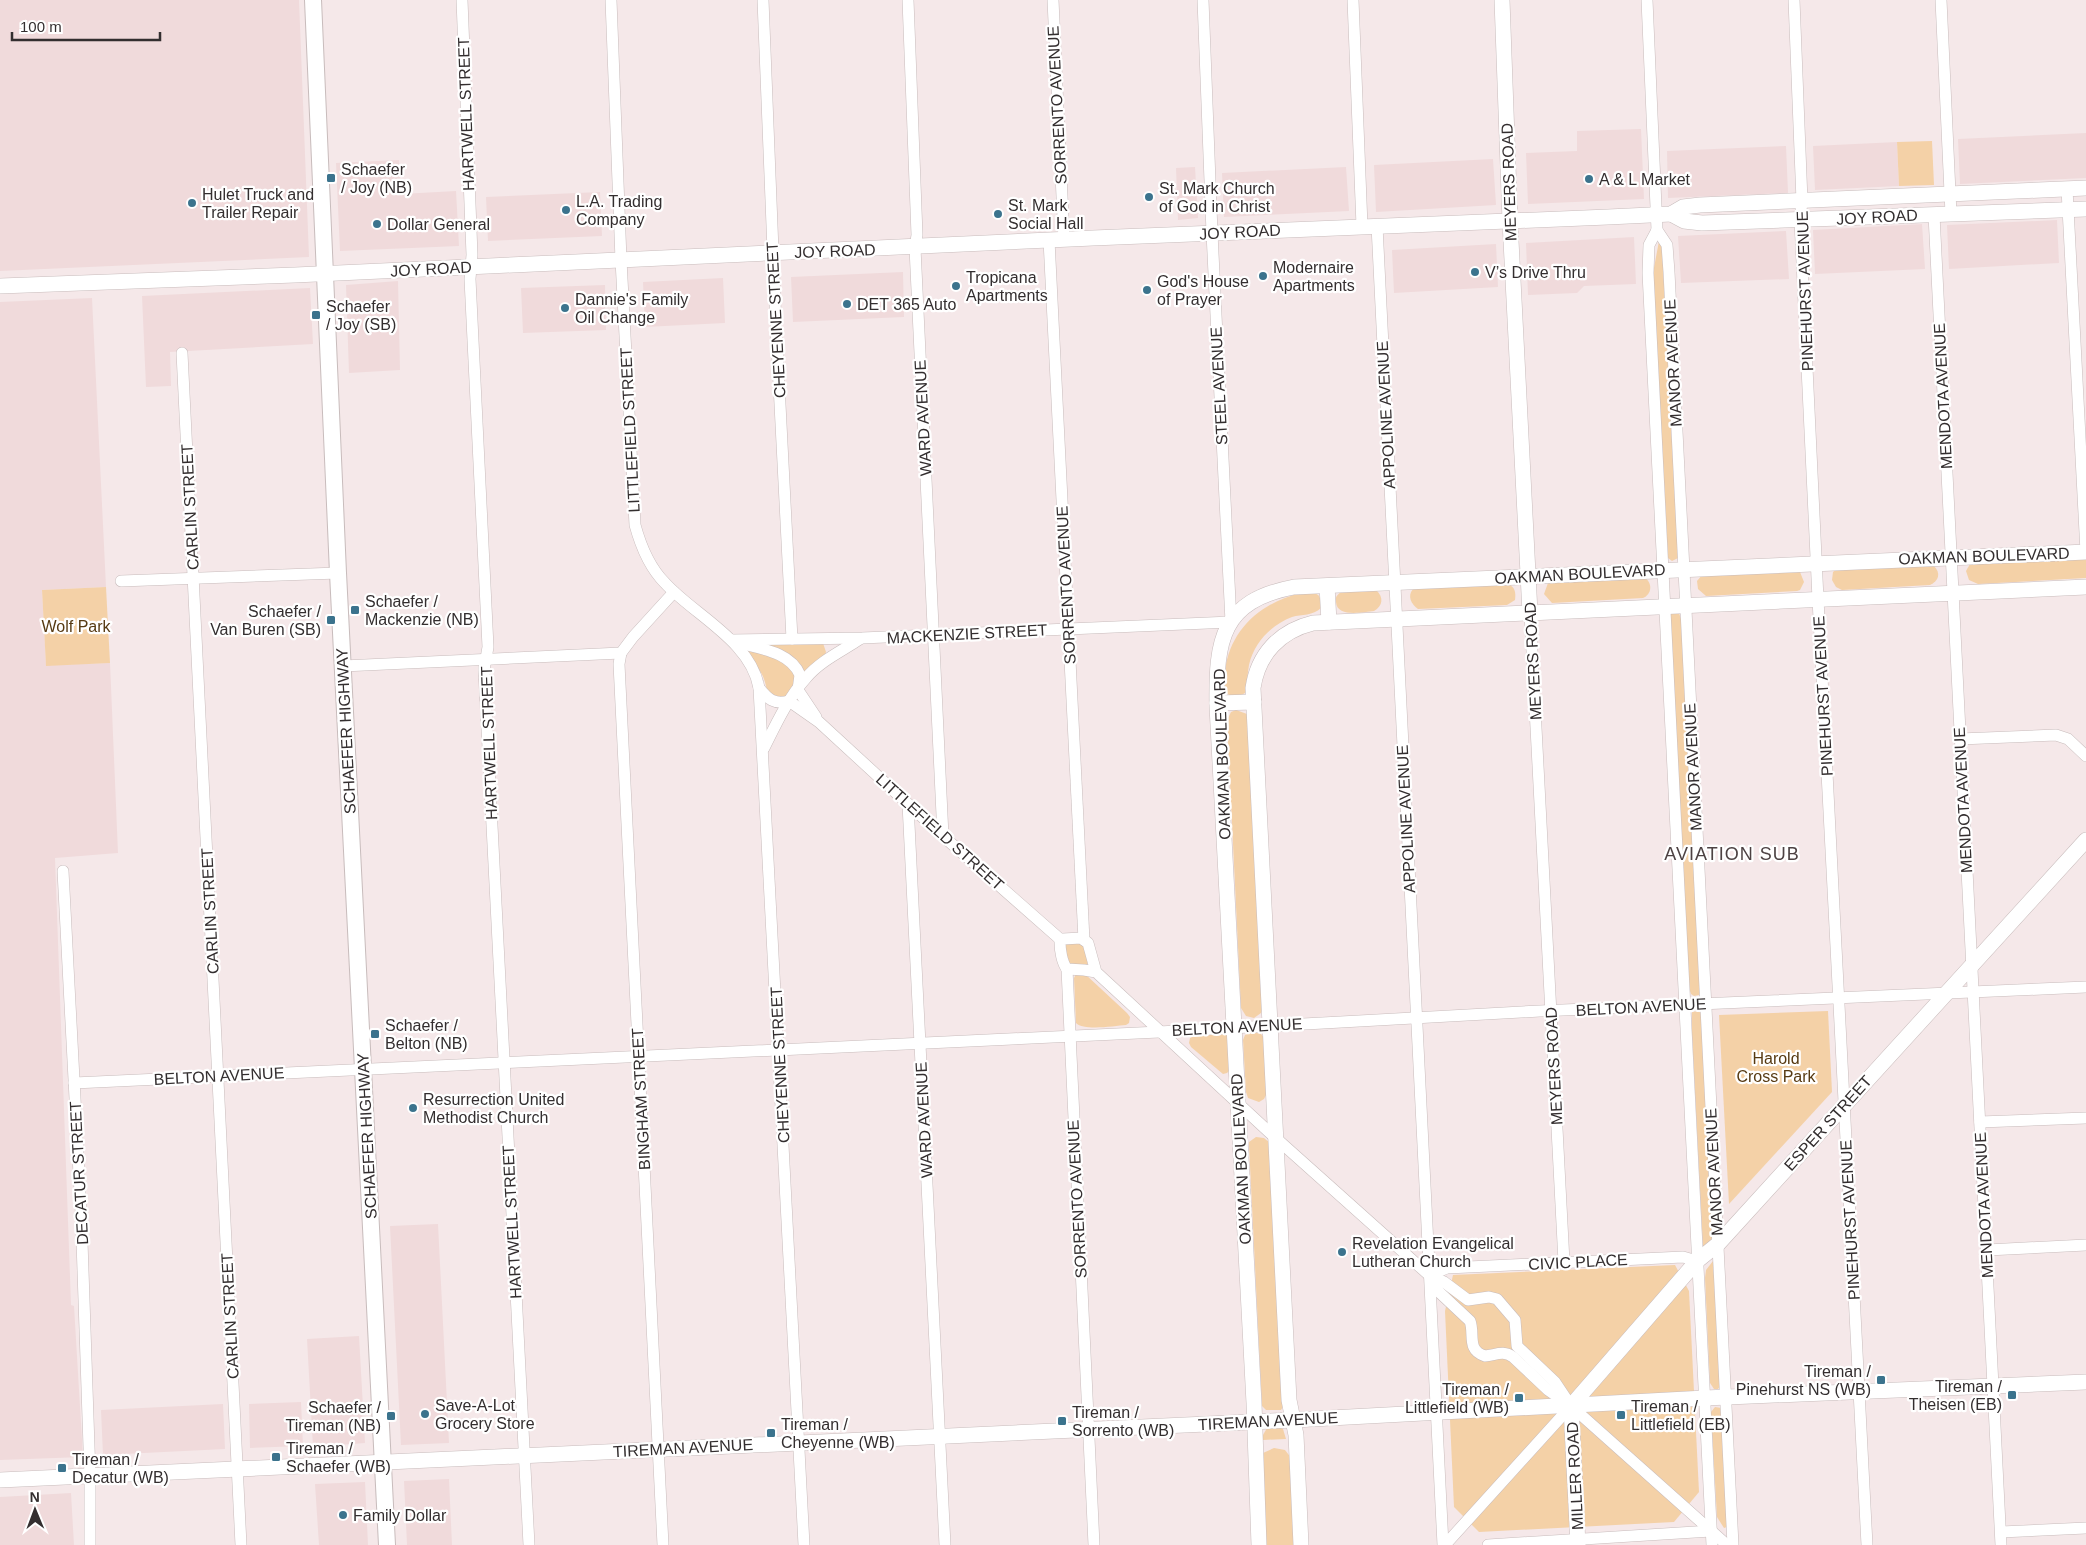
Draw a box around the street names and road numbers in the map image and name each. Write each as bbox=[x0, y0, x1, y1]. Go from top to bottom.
street label: SORRENTO AVENUE bbox=[1044, 25, 1070, 185]
street label: HARTWELL STREET bbox=[455, 37, 477, 191]
street label: MEYERS ROAD bbox=[1498, 123, 1520, 241]
street label: JOY ROAD bbox=[1836, 206, 1918, 228]
street label: PINEHURST AVENUE bbox=[1794, 211, 1816, 371]
street label: JOY ROAD bbox=[1199, 221, 1281, 243]
street label: CHEYENNE STREET bbox=[763, 241, 789, 399]
street label: JOY ROAD bbox=[794, 241, 876, 261]
street label: JOY ROAD bbox=[390, 258, 472, 280]
street label: MANOR AVENUE bbox=[1661, 299, 1685, 427]
street label: MENDOTA AVENUE bbox=[1931, 323, 1955, 469]
street label: STEEL AVENUE bbox=[1207, 327, 1231, 445]
street label: APPOLINE AVENUE bbox=[1374, 341, 1398, 489]
street label: LITTLEFIELD STREET bbox=[617, 347, 643, 513]
street label: WARD AVENUE bbox=[911, 359, 935, 477]
street label: CARLIN STREET bbox=[178, 443, 202, 570]
street label: SORRENTO AVENUE bbox=[1053, 505, 1079, 665]
street label: OAKMAN BOULEVARD bbox=[1898, 545, 2070, 567]
street label: OAKMAN BOULEVARD bbox=[1494, 561, 1666, 587]
street label: MEYERS ROAD bbox=[1521, 602, 1545, 720]
street label: PINEHURST AVENUE bbox=[1810, 615, 1836, 777]
street label: MACKENZIE STREET bbox=[886, 621, 1048, 647]
street label: SCHAEFER HIGHWAY bbox=[333, 647, 359, 814]
street label: HARTWELL STREET bbox=[478, 666, 500, 820]
street label: OAKMAN BOULEVARD bbox=[1211, 668, 1233, 840]
street label: MANOR AVENUE bbox=[1681, 703, 1705, 831]
street label: MENDOTA AVENUE bbox=[1951, 727, 1975, 873]
street label: APPOLINE AVENUE bbox=[1394, 745, 1418, 893]
street label: LITTLEFIELD STREET bbox=[873, 770, 1007, 894]
street label: CARLIN STREET bbox=[198, 847, 222, 974]
street label: CHEYENNE STREET bbox=[767, 986, 793, 1144]
street label: BELTON AVENUE bbox=[1575, 995, 1707, 1019]
street label: MEYERS ROAD bbox=[1542, 1007, 1566, 1125]
street label: BELTON AVENUE bbox=[1171, 1015, 1303, 1039]
street label: BINGHAM STREET bbox=[629, 1027, 653, 1170]
street label: SCHAEFER HIGHWAY bbox=[354, 1052, 380, 1219]
street label: WARD AVENUE bbox=[912, 1061, 936, 1179]
street label: BELTON AVENUE bbox=[153, 1064, 285, 1088]
street label: ESPER STREET bbox=[1781, 1072, 1875, 1174]
street label: OAKMAN BOULEVARD bbox=[1228, 1073, 1254, 1245]
street label: DECATUR STREET bbox=[67, 1101, 91, 1245]
street label: MANOR AVENUE bbox=[1702, 1108, 1726, 1236]
street label: SORRENTO AVENUE bbox=[1064, 1119, 1090, 1279]
street label: MENDOTA AVENUE bbox=[1972, 1132, 1996, 1278]
street label: PINEHURST AVENUE bbox=[1837, 1139, 1863, 1301]
street label: HARTWELL STREET bbox=[499, 1145, 525, 1299]
street label: CIVIC PLACE bbox=[1528, 1251, 1628, 1273]
street label: CARLIN STREET bbox=[218, 1252, 242, 1379]
street label: TIREMAN AVENUE bbox=[1198, 1409, 1338, 1433]
street label: MILLER ROAD bbox=[1564, 1421, 1586, 1531]
street label: TIREMAN AVENUE bbox=[613, 1436, 753, 1460]

